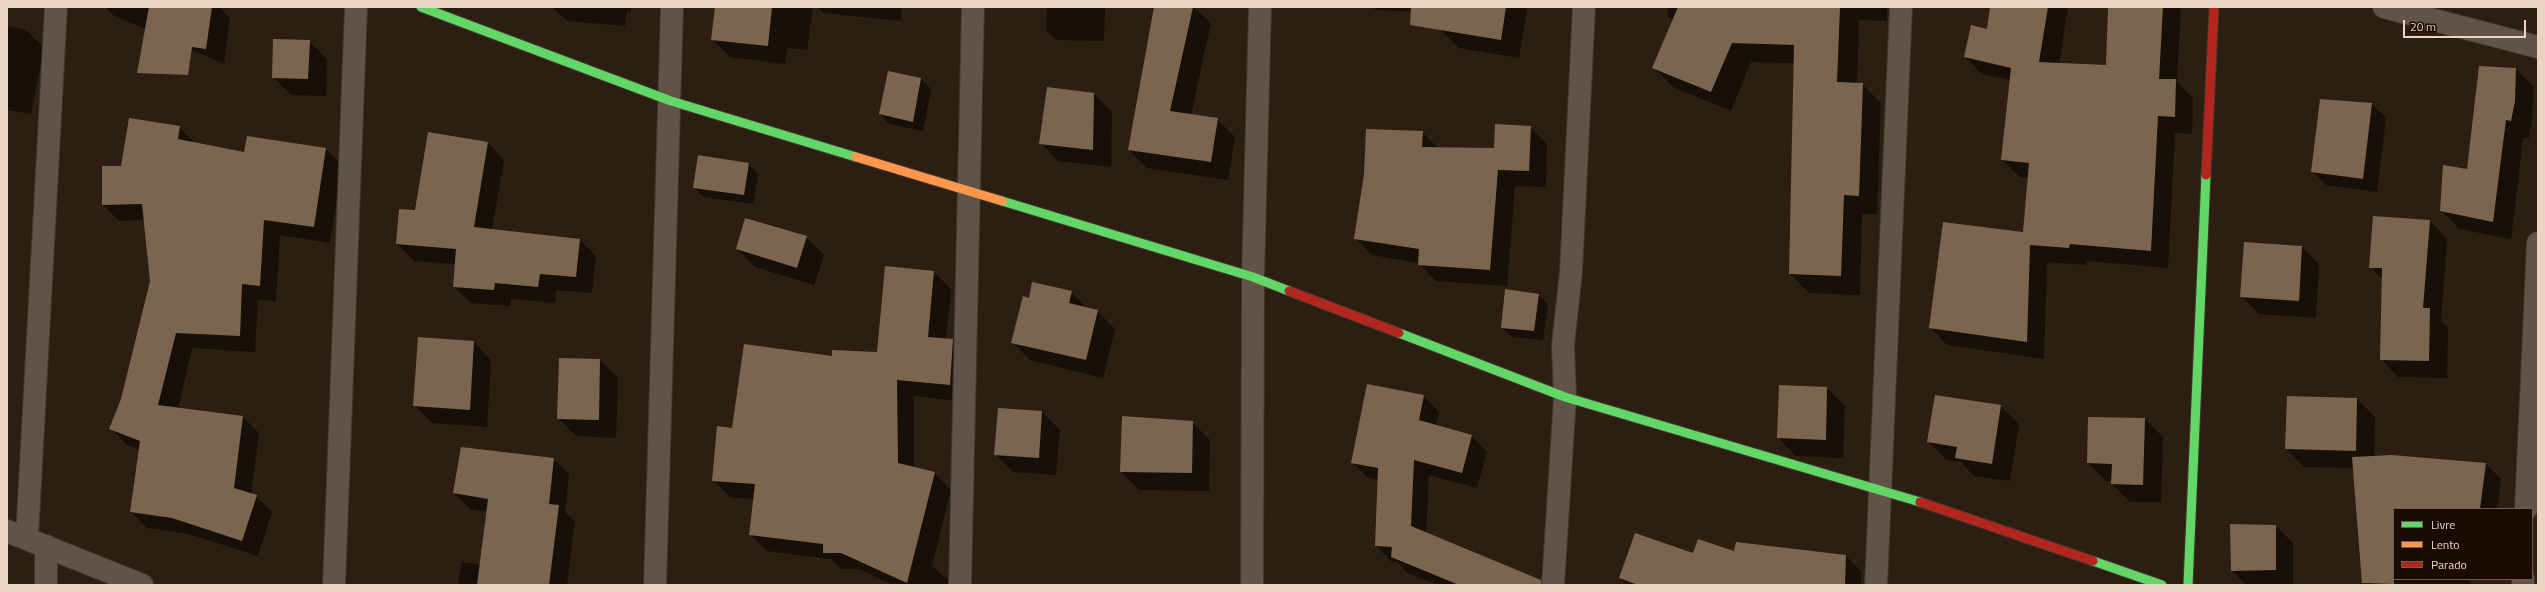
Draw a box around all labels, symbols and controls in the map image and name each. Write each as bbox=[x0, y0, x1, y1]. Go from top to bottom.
scale bar bbox=[2405, 12, 2528, 38]
text: 20 m bbox=[2410, 17, 2436, 36]
legend bbox=[2393, 508, 2533, 580]
text: Livre bbox=[2431, 515, 2455, 534]
text: Lento bbox=[2431, 535, 2460, 554]
text: Parado bbox=[2431, 555, 2467, 574]

